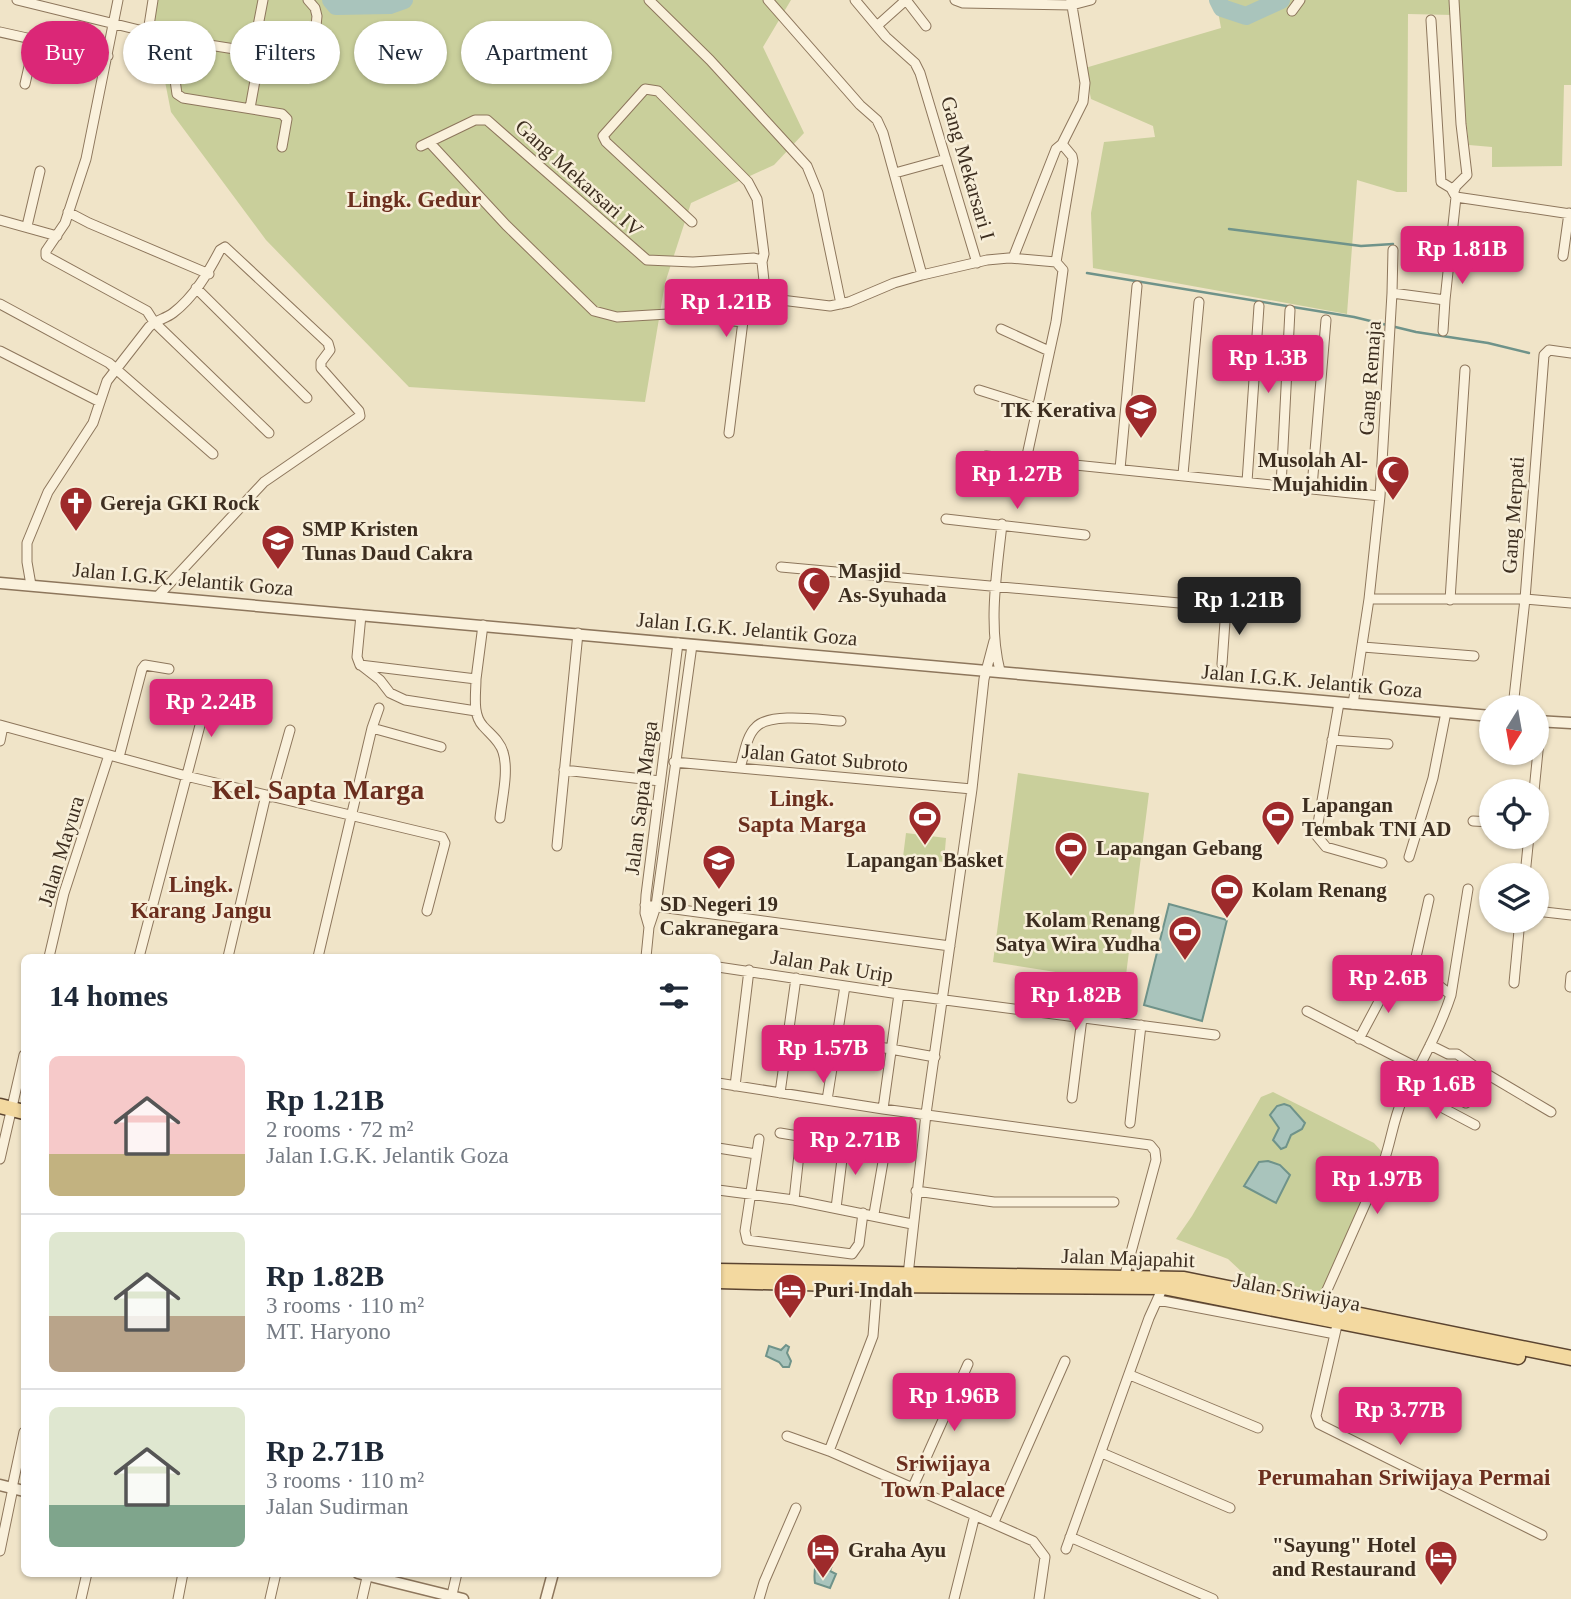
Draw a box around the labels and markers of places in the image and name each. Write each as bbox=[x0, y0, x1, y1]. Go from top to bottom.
pin: Rp 1.81B bbox=[1390, 226, 1534, 286]
pin: Rp 1.21B bbox=[654, 280, 798, 339]
pin: Rp 1.3B bbox=[1203, 336, 1333, 395]
school or university icon: TK Kerativa bbox=[1122, 391, 1160, 440]
place label: TK Kerativa bbox=[1001, 398, 1116, 422]
place label: Musolah Al- Mujahidin bbox=[1258, 448, 1368, 496]
pin: Rp 1.27B bbox=[945, 452, 1089, 511]
mosque icon: Musolah Al- Mujahidin bbox=[1374, 453, 1412, 502]
church icon: Gereja GKI Rock bbox=[57, 484, 95, 533]
place label: Gereja GKI Rock bbox=[100, 491, 260, 515]
place label: SMP Kristen Tunas Daud Cakra bbox=[302, 517, 473, 565]
school or university icon: SMP Kristen Tunas Daud Cakra bbox=[259, 522, 297, 571]
place label: Masjid As-Syuhada bbox=[838, 559, 947, 607]
mosque icon: Masjid As-Syuhada bbox=[795, 564, 833, 613]
pin: Rp 1.21B bbox=[1167, 578, 1311, 637]
pin: Rp 2.24B bbox=[139, 680, 283, 739]
place label: Lapangan Tembak TNI AD bbox=[1302, 793, 1451, 841]
sports icon: Lapangan Basket bbox=[906, 798, 944, 847]
sports icon: Lapangan Tembak TNI AD bbox=[1259, 798, 1297, 847]
sports icon: Lapangan Gebang bbox=[1052, 829, 1090, 878]
place label: Lapangan Gebang bbox=[1096, 836, 1263, 860]
school or university icon: SD Negeri 19 Cakranegara bbox=[700, 842, 738, 891]
place label: Lapangan Basket bbox=[847, 848, 1003, 872]
sports icon: Kolam Renang bbox=[1208, 871, 1246, 920]
place label: Kolam Renang bbox=[1252, 878, 1387, 902]
place label: SD Negeri 19 Cakranegara bbox=[660, 892, 779, 940]
place label: Kolam Renang Satya Wira Yudha bbox=[995, 908, 1160, 956]
sports icon: Kolam Renang Satya Wira Yudha bbox=[1166, 913, 1204, 962]
pin: Rp 2.6B bbox=[1323, 956, 1453, 1015]
pin: Rp 1.82B bbox=[1004, 972, 1148, 1032]
pin: Rp 1.57B bbox=[751, 1026, 895, 1085]
pin: Rp 1.6B bbox=[1371, 1062, 1501, 1121]
pin: Rp 2.71B bbox=[783, 1118, 927, 1177]
pin: Rp 1.97B bbox=[1305, 1156, 1449, 1216]
hotel icon: Puri Indah bbox=[771, 1271, 809, 1320]
place label: Puri Indah bbox=[814, 1278, 913, 1302]
pin: Rp 1.96B bbox=[882, 1374, 1026, 1433]
pin: Rp 3.77B bbox=[1328, 1388, 1472, 1447]
hotel icon: Graha Ayu bbox=[804, 1531, 842, 1580]
place label: "Sayung" Hotel and Restaurand bbox=[1272, 1533, 1416, 1581]
place label: Graha Ayu bbox=[848, 1538, 947, 1562]
hotel icon: "Sayung" Hotel and Restaurand bbox=[1422, 1538, 1460, 1587]

